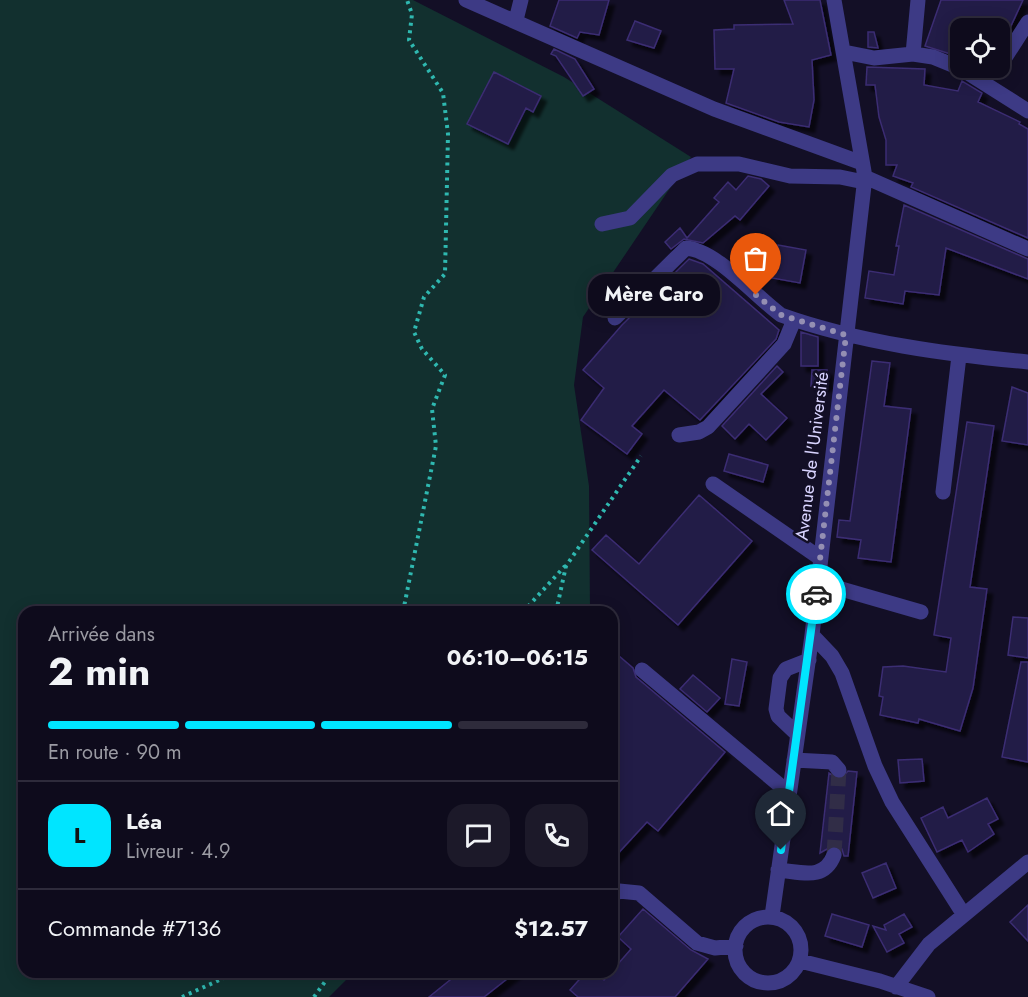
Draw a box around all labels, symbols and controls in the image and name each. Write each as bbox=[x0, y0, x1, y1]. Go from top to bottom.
map controls bbox=[950, 18, 1010, 78]
button: locate bbox=[950, 18, 1010, 78]
pin bbox=[730, 233, 781, 295]
icon: bag bbox=[739, 242, 772, 275]
callout: Mère Caro bbox=[588, 274, 720, 316]
text: Mère Caro bbox=[604, 280, 704, 309]
street label: Avenue de l'Université bbox=[789, 370, 835, 542]
courier bbox=[786, 564, 846, 624]
icon: car bbox=[800, 578, 833, 611]
text: Arrivée dans bbox=[48, 620, 155, 649]
text: 06:10–06:15 bbox=[447, 641, 588, 673]
text: 2 min bbox=[48, 643, 150, 700]
text: En route · 90 m bbox=[48, 738, 182, 767]
pin bbox=[755, 788, 806, 850]
icon: home bbox=[764, 797, 797, 830]
button: chat bbox=[447, 804, 510, 867]
button: phone bbox=[525, 804, 588, 867]
text: Léa bbox=[126, 805, 162, 837]
text: L bbox=[74, 819, 85, 851]
text: Livreur · 4.9 bbox=[126, 837, 230, 866]
text: Commande #7136 bbox=[48, 912, 221, 944]
text: $12.57 bbox=[514, 912, 588, 944]

